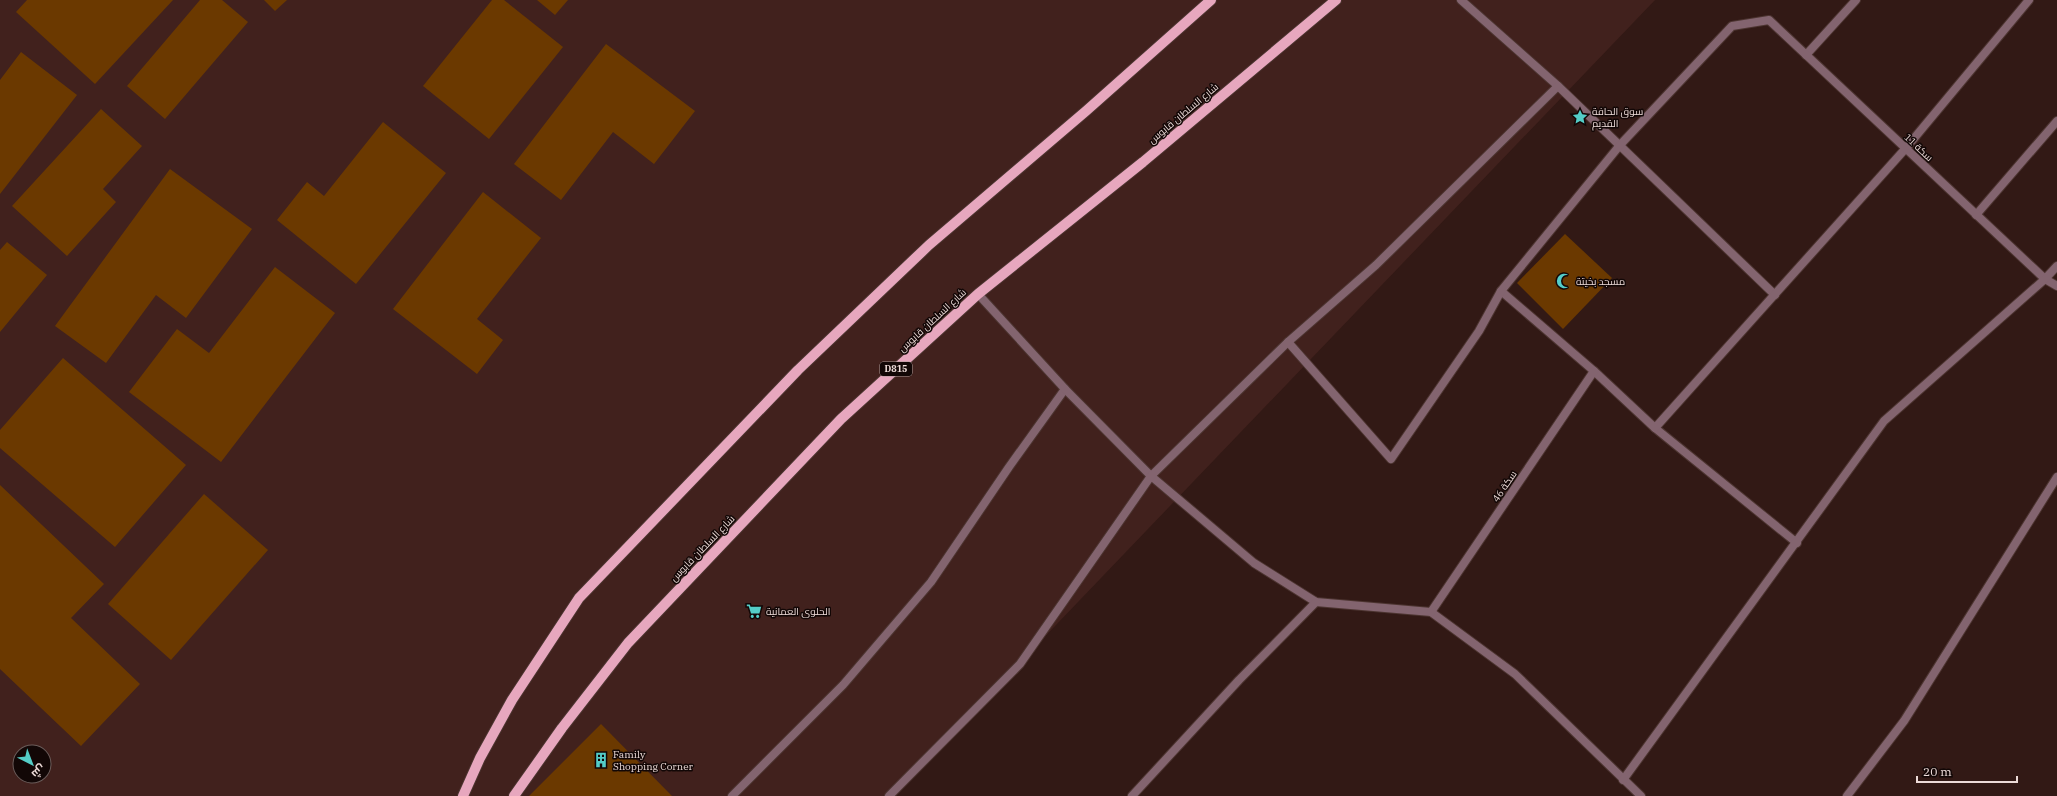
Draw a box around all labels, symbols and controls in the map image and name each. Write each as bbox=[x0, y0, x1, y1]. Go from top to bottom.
street label: شارع السلطان قابوس bbox=[1146, 80, 1221, 147]
place label: سوق الحافة القديم bbox=[1592, 105, 1643, 131]
place icon: سوق الحافة القديم bbox=[1571, 108, 1589, 126]
street label: سكة 11 bbox=[1901, 131, 1936, 164]
mosque icon: مسجد بخيتة bbox=[1555, 272, 1573, 290]
place label: مسجد بخيتة bbox=[1576, 275, 1625, 288]
street label: شارع السلطان قابوس bbox=[896, 286, 969, 355]
road number: D815 bbox=[880, 362, 912, 376]
street label: سكة 46 bbox=[1489, 468, 1520, 504]
street label: شارع السلطان قابوس bbox=[667, 512, 738, 584]
supermarket icon: الحلوى العمانية bbox=[745, 602, 763, 620]
place label: الحلوى العمانية bbox=[766, 605, 831, 618]
north arrow bbox=[12, 744, 52, 784]
place label: Family Shopping Corner bbox=[613, 748, 694, 773]
building icon: Family Shopping Corner bbox=[592, 751, 610, 769]
scale bar bbox=[1917, 758, 2017, 784]
text: ش bbox=[29, 762, 49, 781]
text: 20 m bbox=[1923, 764, 1952, 779]

